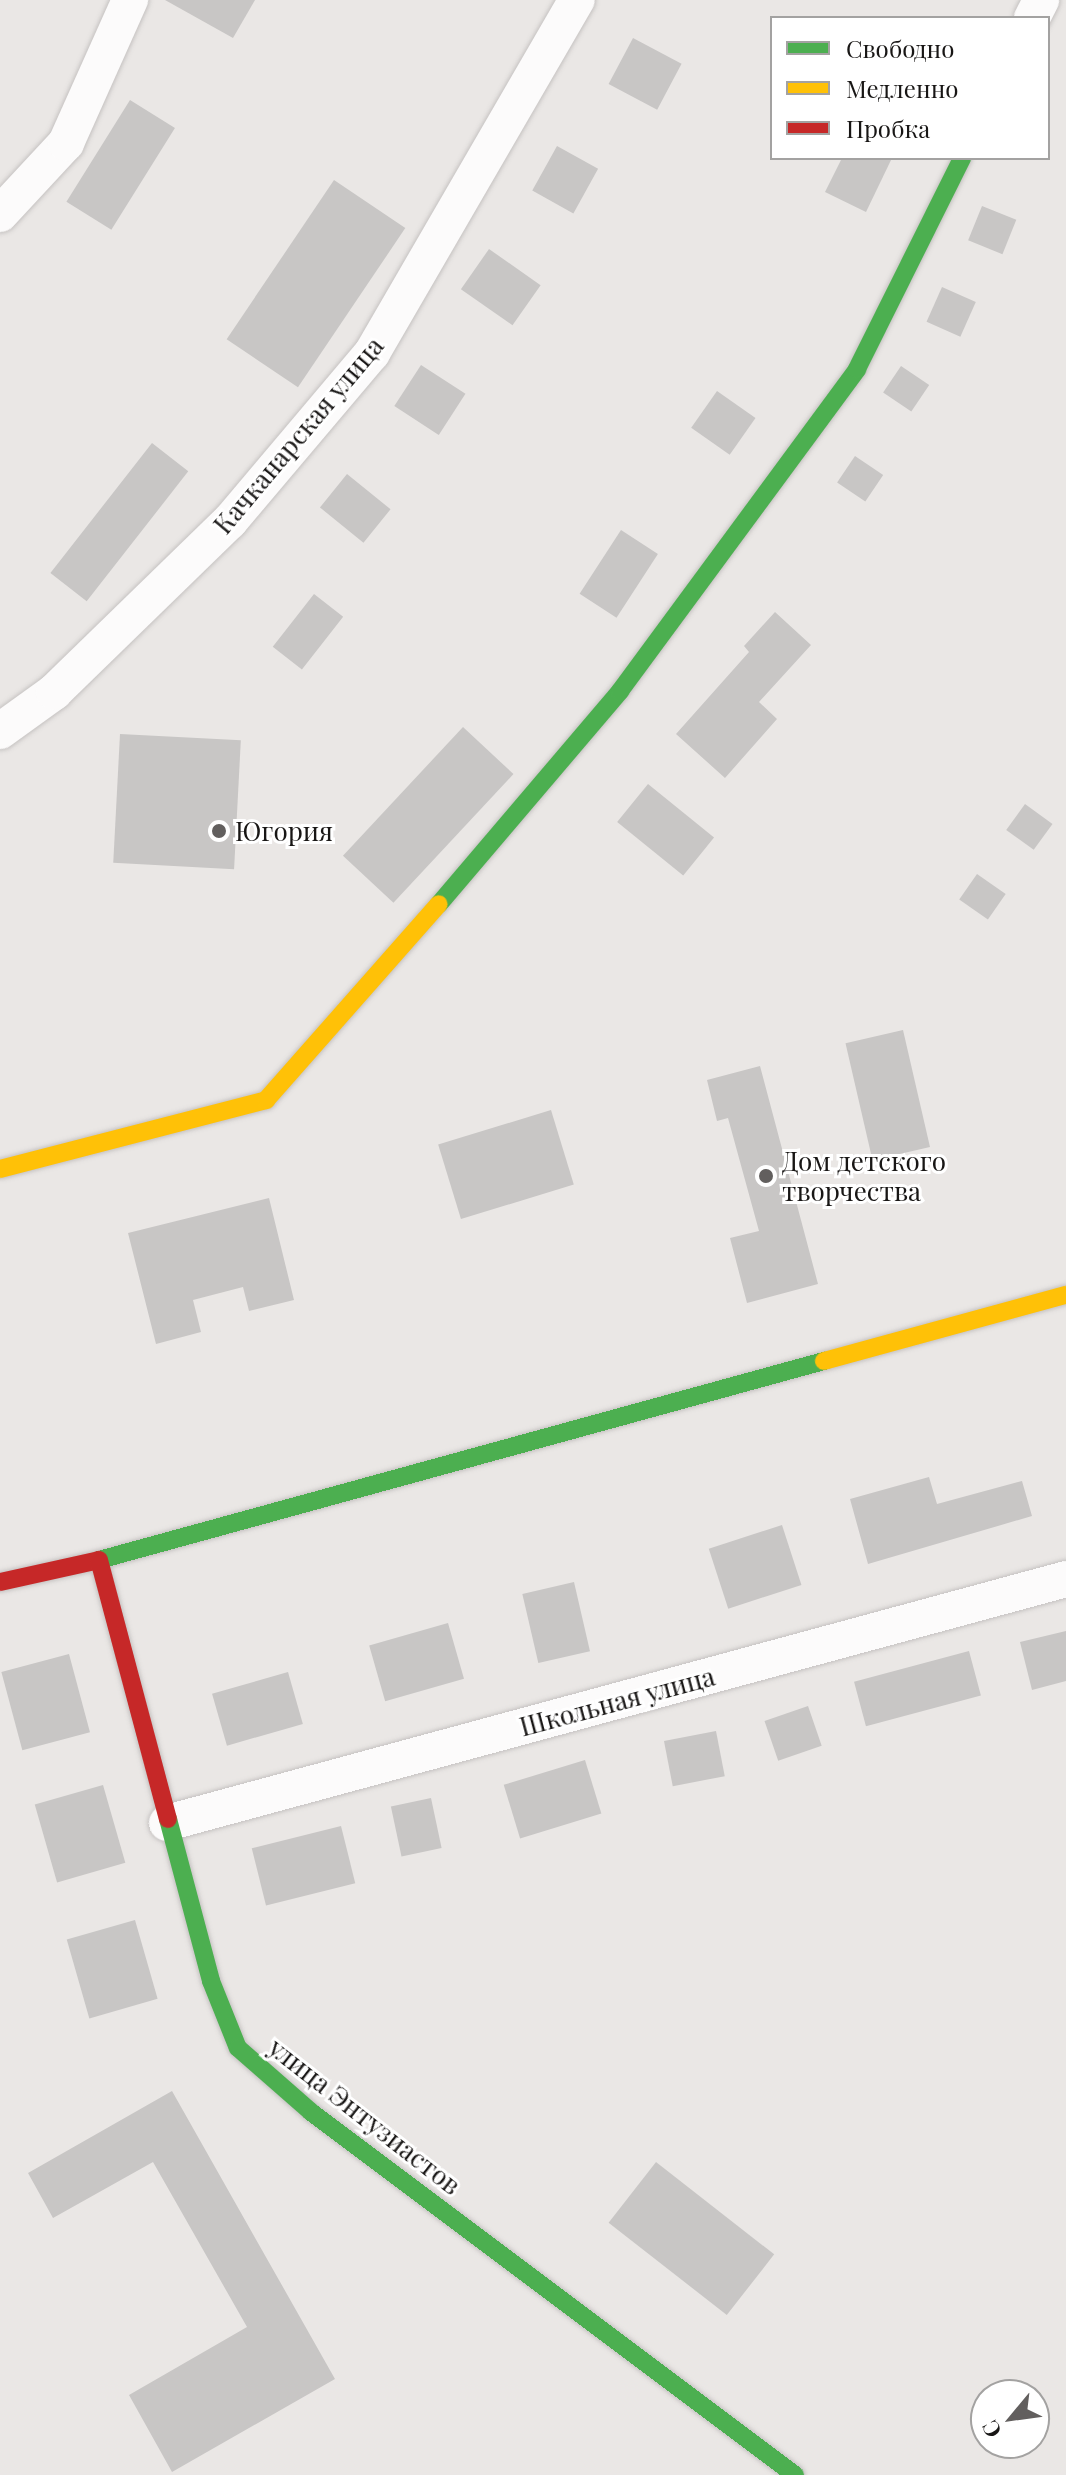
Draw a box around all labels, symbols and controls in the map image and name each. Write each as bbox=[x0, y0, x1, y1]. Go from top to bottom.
legend bbox=[770, 16, 1050, 160]
text: Свободно bbox=[846, 32, 954, 64]
text: Медленно bbox=[846, 72, 959, 104]
text: Пробка bbox=[846, 112, 930, 144]
street label: Качканарская улица bbox=[207, 330, 389, 540]
place label: Югория bbox=[235, 815, 333, 847]
marker: Югория bbox=[210, 822, 228, 840]
place label: Дом детского творчества bbox=[782, 1145, 946, 1206]
marker: Дом детского творчества bbox=[757, 1167, 775, 1185]
street label: Школьная улица bbox=[516, 1660, 718, 1742]
street label: улица Энтузиастов bbox=[263, 2031, 467, 2201]
north arrow bbox=[970, 2379, 1050, 2459]
text: С bbox=[974, 2416, 1008, 2444]

